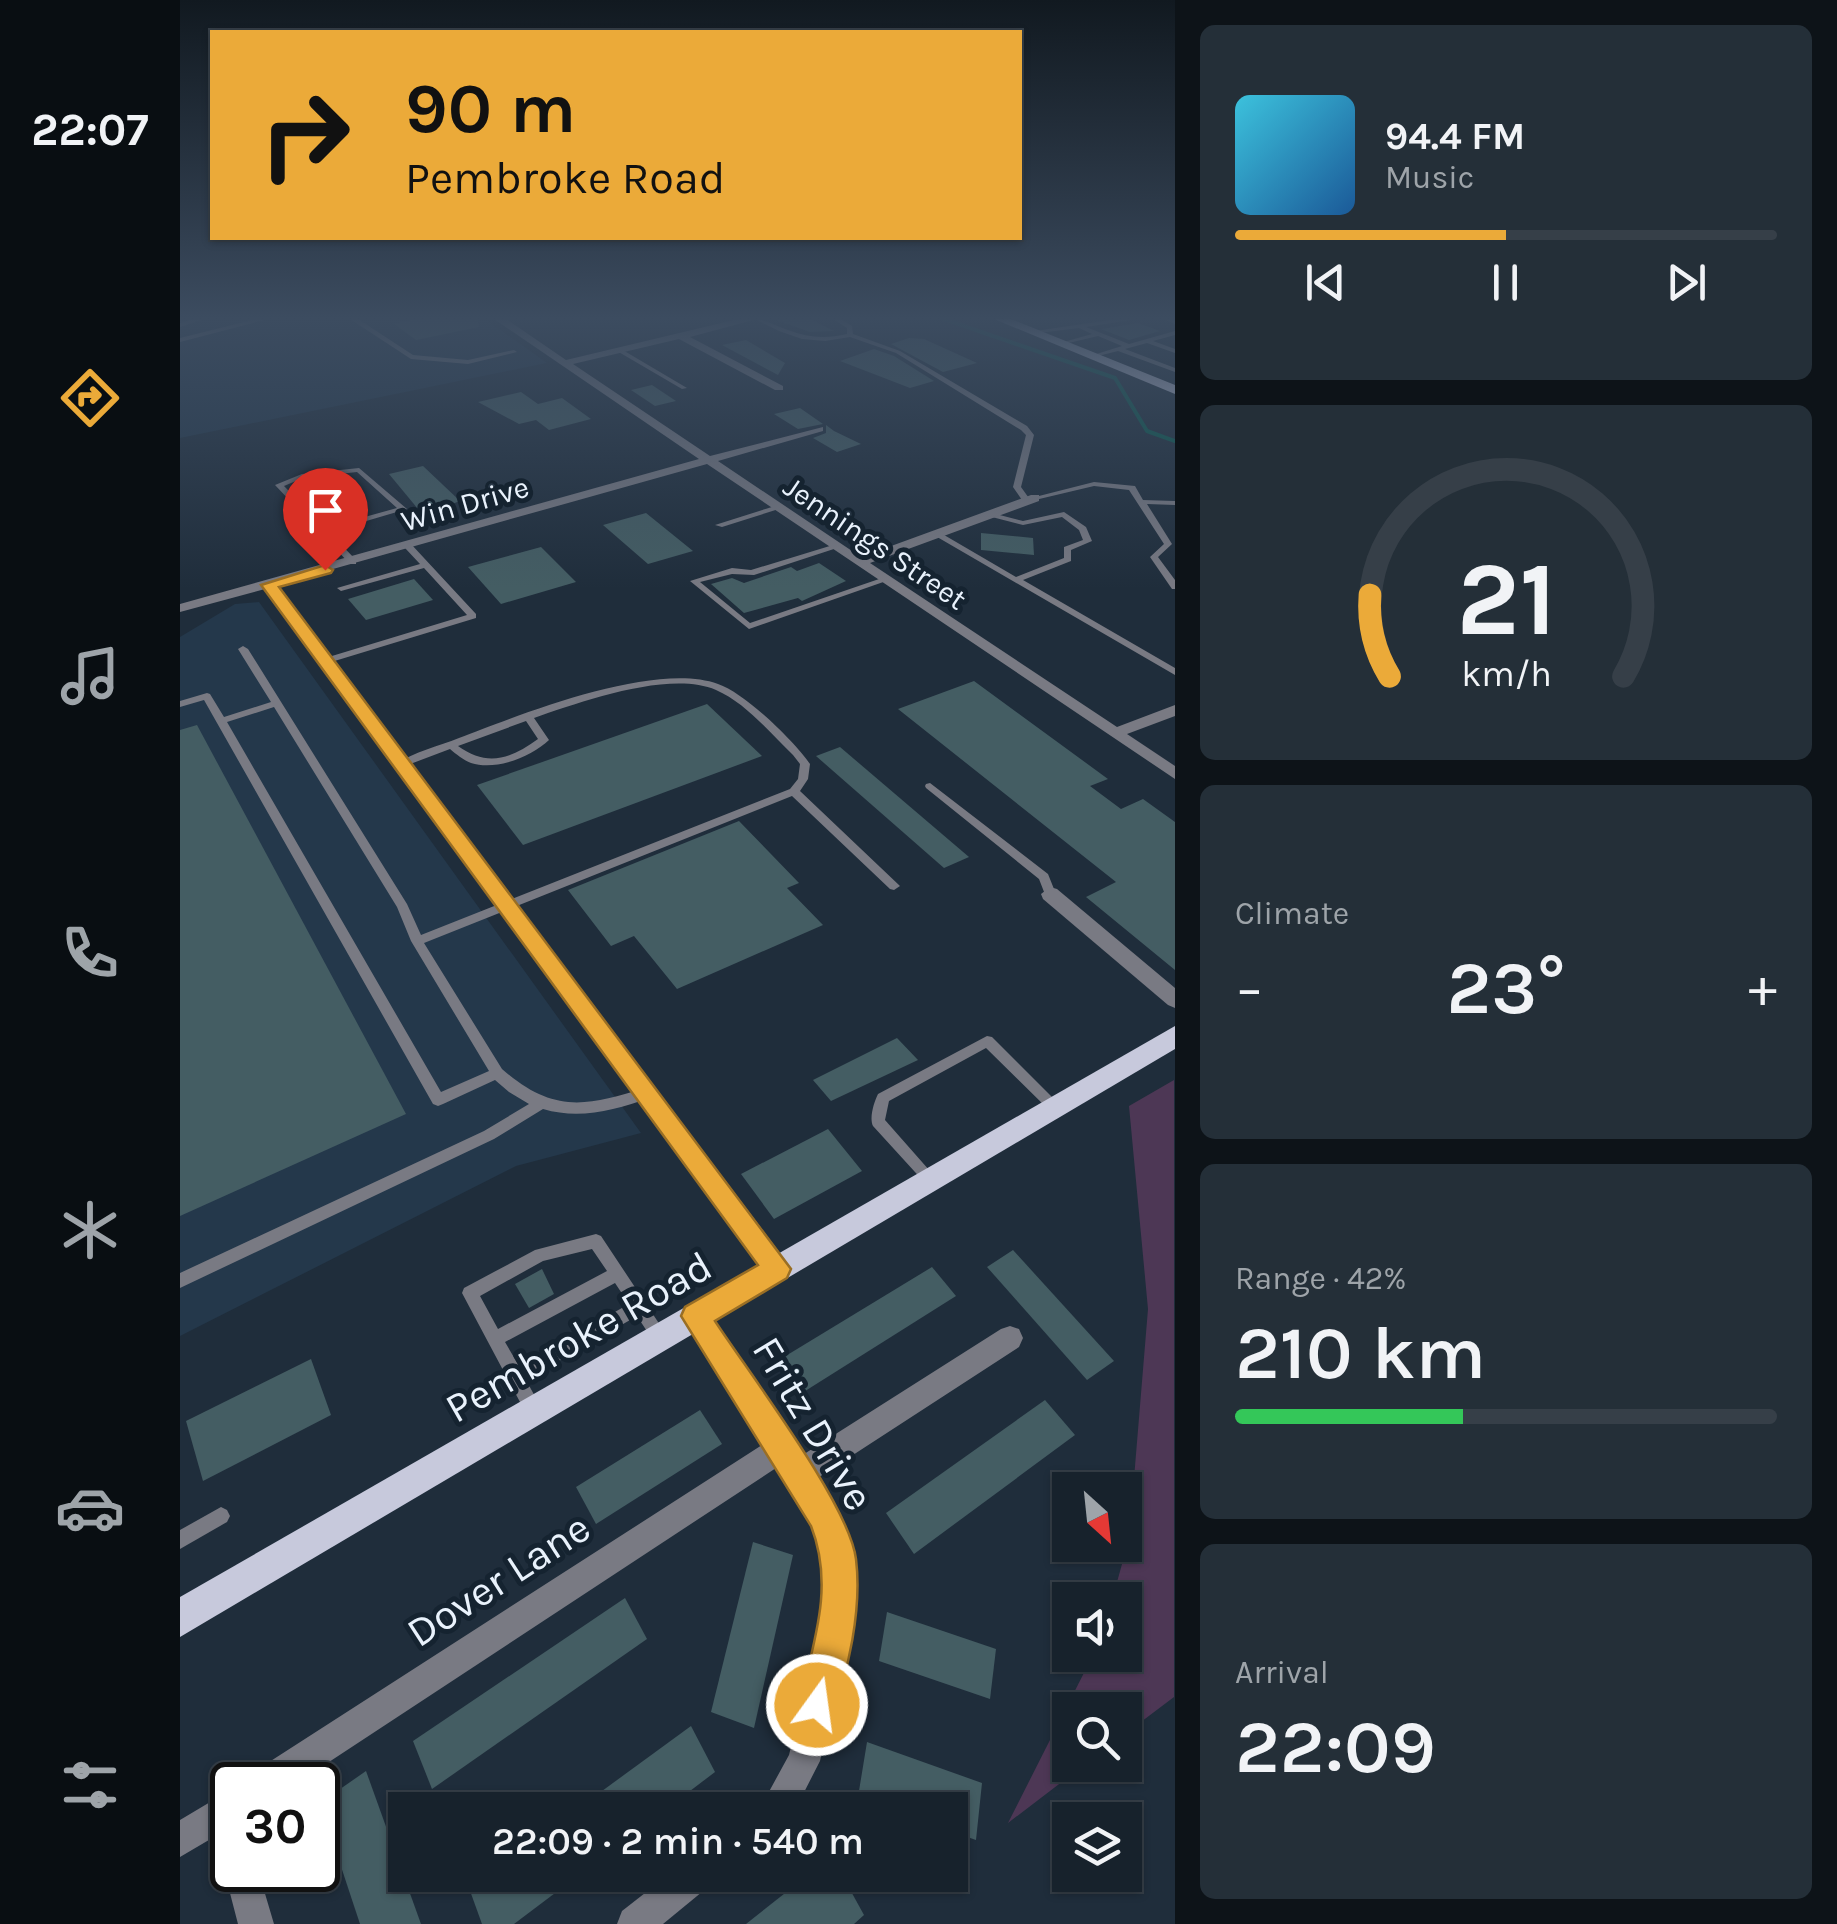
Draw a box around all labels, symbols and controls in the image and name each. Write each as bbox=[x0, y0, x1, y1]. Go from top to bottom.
text: 90 m bbox=[405, 68, 576, 150]
icon: right bbox=[240, 70, 370, 200]
text: 22:07 bbox=[31, 104, 149, 156]
text: 94.4 FM bbox=[1385, 114, 1525, 159]
text: Pembroke Road bbox=[405, 152, 725, 204]
text: Music bbox=[1385, 159, 1474, 196]
icon: previous bbox=[1298, 255, 1353, 310]
icon: pause bbox=[1478, 255, 1533, 310]
icon: next bbox=[1659, 255, 1714, 310]
icon: directions bbox=[55, 363, 125, 433]
pin bbox=[283, 468, 368, 571]
street label: Win Drive bbox=[397, 469, 533, 539]
street label: Jennings Street bbox=[777, 469, 973, 617]
icon: arrive bbox=[298, 483, 353, 538]
text: 21 bbox=[1456, 539, 1556, 660]
icon: music bbox=[55, 641, 125, 711]
text: km/h bbox=[1461, 653, 1551, 695]
text: Climate bbox=[1235, 895, 1349, 932]
icon: phone bbox=[55, 918, 125, 988]
text: 23° bbox=[1447, 944, 1566, 1032]
text: − bbox=[1235, 956, 1264, 1020]
text: + bbox=[1748, 956, 1777, 1020]
icon: climate bbox=[55, 1195, 125, 1265]
street label: Pembroke Road bbox=[437, 1240, 720, 1433]
text: Range · 42% bbox=[1235, 1260, 1407, 1297]
text: 210 km bbox=[1235, 1309, 1486, 1397]
street label: Fritz Drive bbox=[742, 1328, 884, 1519]
north arrow bbox=[1052, 1472, 1142, 1562]
map controls bbox=[1052, 1472, 1142, 1892]
icon: car bbox=[55, 1473, 125, 1543]
street label: Dover Lane bbox=[398, 1502, 599, 1657]
button: sound bbox=[1052, 1582, 1142, 1672]
position arrow bbox=[765, 1653, 869, 1757]
text: Arrival bbox=[1235, 1654, 1329, 1691]
button: search bbox=[1052, 1692, 1142, 1782]
text: 22:09 bbox=[1235, 1703, 1436, 1791]
icon: filters bbox=[55, 1750, 125, 1820]
speed limit sign: 30 bbox=[210, 1762, 340, 1892]
button: layers bbox=[1052, 1802, 1142, 1892]
text: 22:09 · 2 min · 540 m bbox=[492, 1819, 864, 1864]

